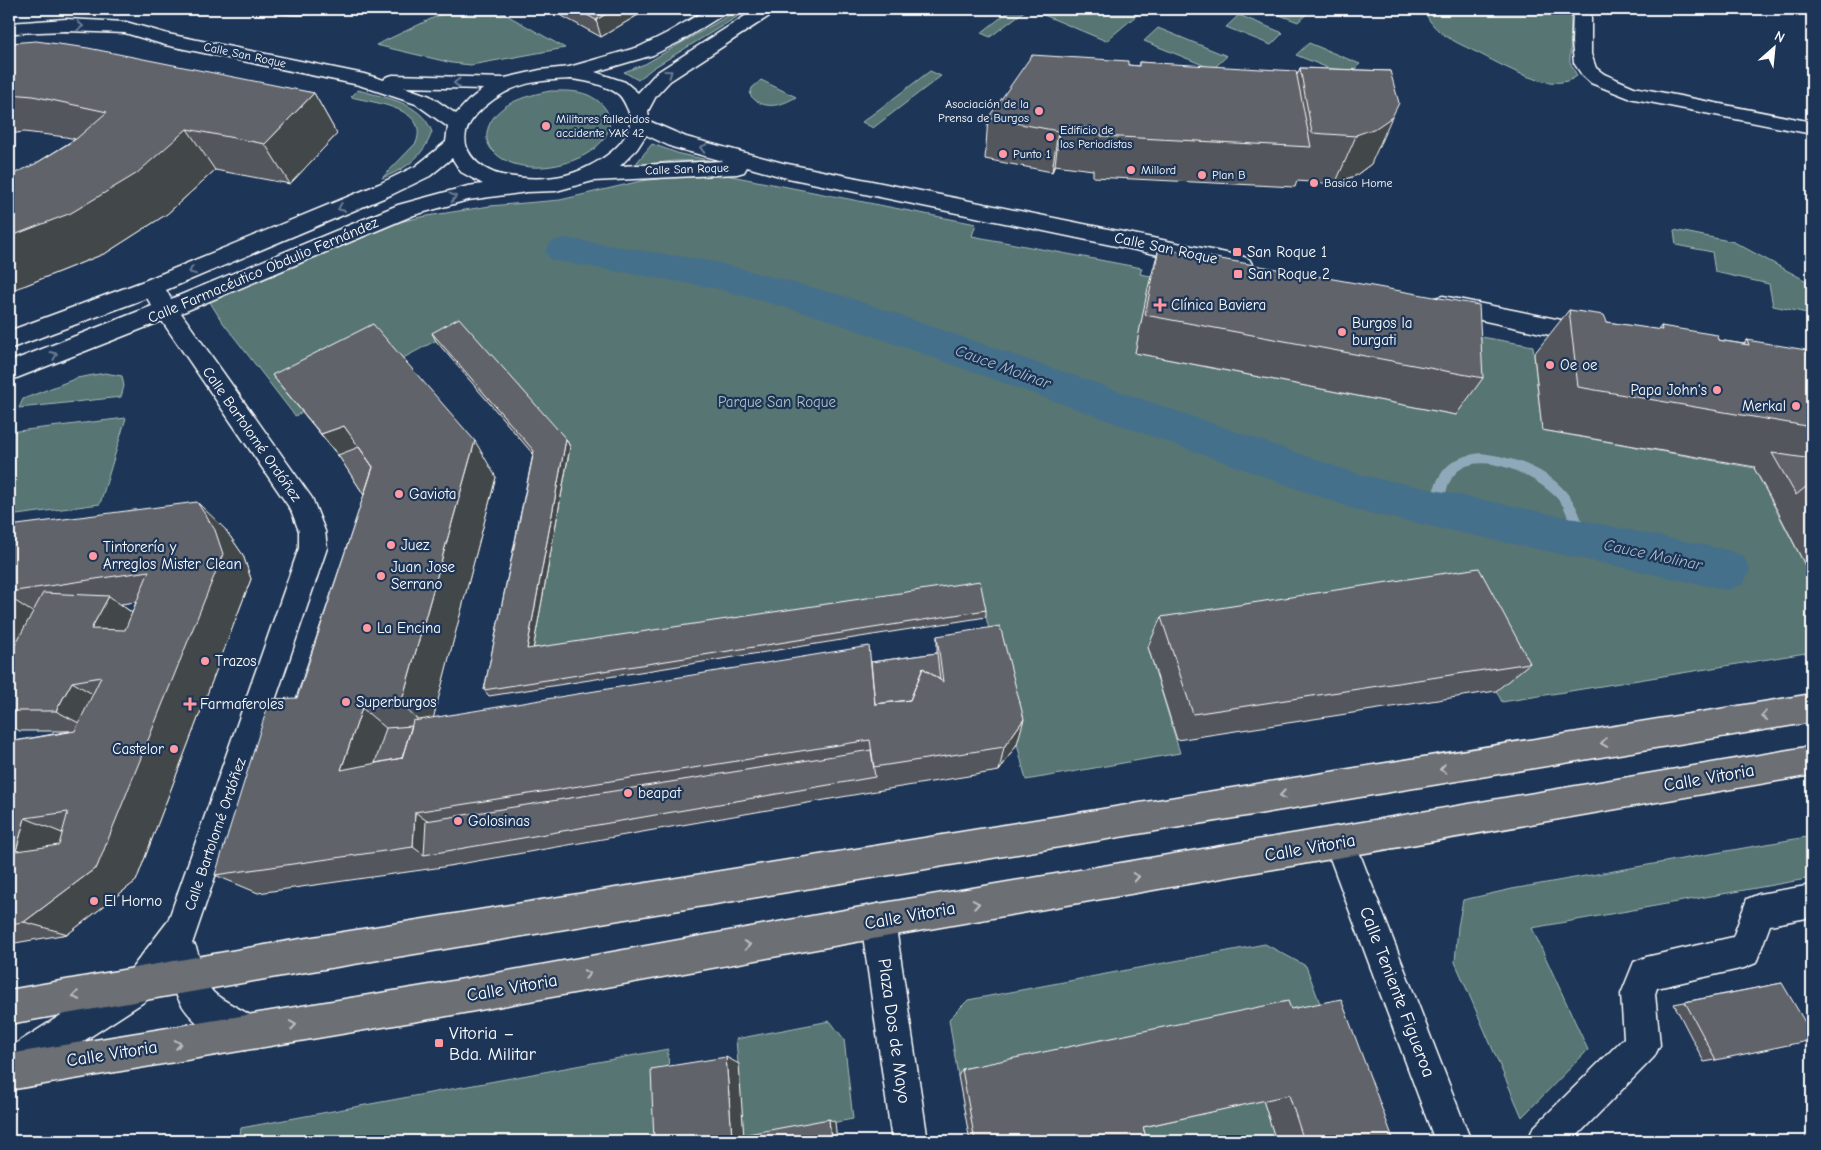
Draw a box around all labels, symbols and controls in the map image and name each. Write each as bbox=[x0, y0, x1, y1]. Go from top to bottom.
one-way arrow bbox=[76, 20, 84, 31]
north arrow bbox=[1748, 22, 1798, 72]
text: N bbox=[1772, 27, 1788, 47]
street label: Calle San Roque bbox=[202, 39, 288, 71]
one-way arrow bbox=[663, 70, 673, 79]
one-way arrow bbox=[453, 78, 461, 88]
place label: Asociación de la Prensa de Burgos bbox=[938, 97, 1029, 125]
marker: Asociación de la Prensa de Burgos bbox=[1033, 105, 1045, 117]
place label: Militares fallecidos accidente YAK 42 bbox=[556, 112, 650, 140]
marker: Militares fallecidos accidente YAK 42 bbox=[540, 120, 552, 132]
place label: Edificio de los Periodistas bbox=[1060, 123, 1132, 151]
marker: Edificio de los Periodistas bbox=[1044, 131, 1056, 143]
one-way arrow bbox=[698, 143, 707, 154]
place label: Punto 1 bbox=[1013, 147, 1051, 161]
marker: Punto 1 bbox=[997, 148, 1009, 160]
street label: Calle San Roque bbox=[645, 161, 729, 177]
place label: Millord bbox=[1141, 163, 1176, 177]
marker: Millord bbox=[1125, 164, 1137, 176]
place label: Plan B bbox=[1212, 168, 1246, 182]
marker: Plan B bbox=[1196, 169, 1208, 181]
place label: Basico Home bbox=[1324, 176, 1392, 190]
marker: Basico Home bbox=[1308, 177, 1320, 189]
one-way arrow bbox=[449, 192, 458, 203]
one-way arrow bbox=[337, 202, 346, 213]
street label: Calle Farmacéutico Obdulio Fernández bbox=[145, 213, 381, 327]
street label: Calle San Roque bbox=[1113, 228, 1220, 268]
place label: San Roque 1 bbox=[1247, 243, 1327, 261]
marker: San Roque 1 bbox=[1231, 246, 1243, 258]
place label: San Roque 2 bbox=[1248, 265, 1330, 283]
one-way arrow bbox=[188, 266, 196, 276]
marker: San Roque 2 bbox=[1232, 268, 1244, 280]
place label: Clínica Baviera bbox=[1171, 296, 1266, 314]
marker: Clínica Baviera bbox=[1153, 298, 1167, 312]
place label: Burgos la burgati bbox=[1352, 314, 1413, 349]
marker: Burgos la burgati bbox=[1336, 326, 1348, 338]
water label: Cauce Molinar bbox=[953, 341, 1054, 393]
one-way arrow bbox=[49, 351, 58, 361]
place label: Oe oe bbox=[1560, 356, 1598, 374]
marker: Oe oe bbox=[1544, 359, 1556, 371]
street label: Calle Bartolomé Ordóñez bbox=[199, 363, 306, 505]
place label: Papa John's bbox=[1630, 381, 1707, 399]
marker: Papa John's bbox=[1711, 384, 1723, 396]
park label: Parque San Roque bbox=[718, 393, 837, 411]
place label: Merkal bbox=[1742, 397, 1786, 415]
marker: Merkal bbox=[1790, 400, 1802, 412]
place label: Gaviota bbox=[409, 485, 457, 503]
marker: Gaviota bbox=[393, 488, 405, 500]
place label: Juez bbox=[401, 536, 430, 554]
water label: Cauce Molinar bbox=[1602, 536, 1704, 574]
place label: Tintorería y Arreglos Mister Clean bbox=[103, 538, 242, 573]
marker: Juez bbox=[385, 539, 397, 551]
marker: Tintorería y Arreglos Mister Clean bbox=[87, 550, 99, 562]
place label: Juan Jose Serrano bbox=[391, 558, 455, 593]
marker: Juan Jose Serrano bbox=[375, 570, 387, 582]
place label: La Encina bbox=[377, 619, 441, 637]
marker: La Encina bbox=[361, 622, 373, 634]
place label: Trazos bbox=[215, 652, 256, 670]
marker: Trazos bbox=[199, 655, 211, 667]
place label: Superburgos bbox=[356, 693, 437, 711]
place label: Farmaferoles bbox=[200, 695, 284, 713]
marker: Superburgos bbox=[340, 696, 352, 708]
marker: Farmaferoles bbox=[184, 698, 196, 710]
one-way arrow bbox=[1760, 711, 1769, 721]
one-way arrow bbox=[1599, 737, 1608, 747]
place label: Castelor bbox=[112, 740, 164, 758]
marker: Castelor bbox=[168, 743, 180, 755]
street label: Calle Bartolomé Ordóñez bbox=[180, 755, 250, 913]
street label: Calle Vitoria bbox=[1662, 760, 1756, 796]
one-way arrow bbox=[1439, 763, 1448, 773]
place label: beapat bbox=[638, 784, 682, 802]
marker: beapat bbox=[622, 787, 634, 799]
one-way arrow bbox=[1279, 790, 1287, 800]
place label: Golosinas bbox=[468, 812, 530, 830]
marker: Golosinas bbox=[452, 815, 464, 827]
street label: Calle Vitoria bbox=[1263, 830, 1357, 866]
one-way arrow bbox=[1132, 873, 1141, 883]
place label: El Horno bbox=[104, 892, 162, 910]
marker: El Horno bbox=[88, 895, 100, 907]
street label: Calle Vitoria bbox=[863, 898, 957, 934]
one-way arrow bbox=[972, 900, 980, 910]
street label: Calle Teniente Figueroa bbox=[1355, 904, 1439, 1080]
one-way arrow bbox=[743, 940, 751, 950]
street label: Plaza Dos de Mayo bbox=[873, 957, 915, 1105]
one-way arrow bbox=[583, 969, 592, 979]
street label: Calle Vitoria bbox=[465, 970, 559, 1006]
one-way arrow bbox=[72, 990, 80, 1000]
one-way arrow bbox=[289, 1020, 297, 1030]
place label: Vitoria – Bda. Militar bbox=[449, 1023, 537, 1065]
street label: Calle Vitoria bbox=[65, 1036, 159, 1072]
marker: Vitoria – Bda. Militar bbox=[433, 1037, 445, 1049]
one-way arrow bbox=[173, 1039, 182, 1049]

